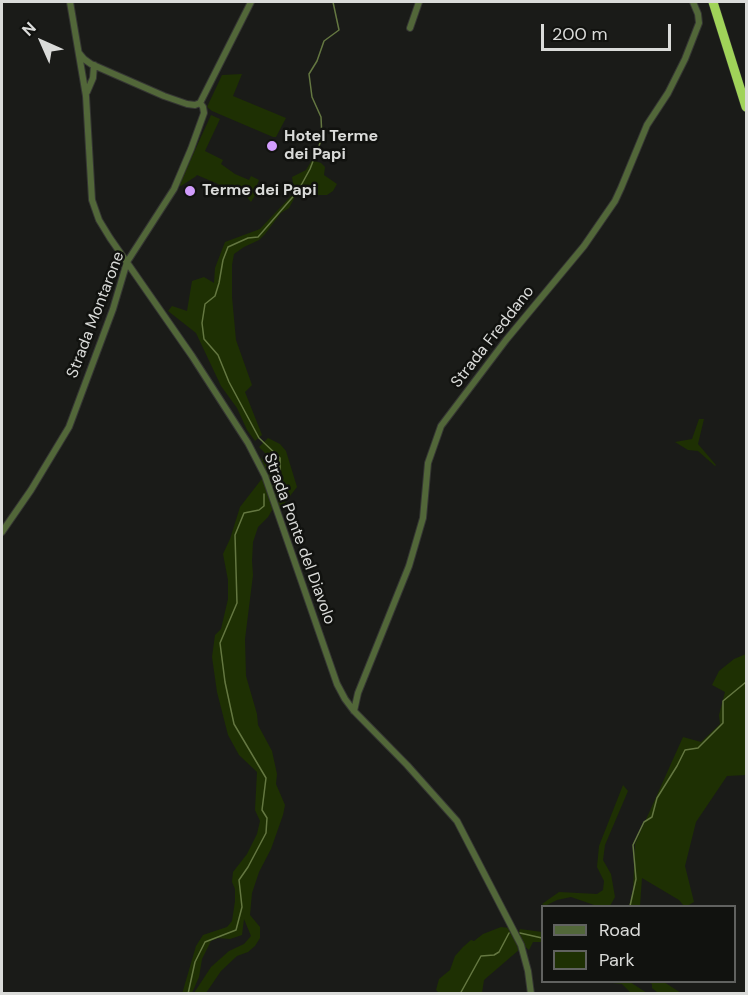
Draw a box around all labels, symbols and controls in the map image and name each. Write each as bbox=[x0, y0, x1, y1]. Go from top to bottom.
north arrow bbox=[12, 12, 72, 72]
scale bar bbox=[544, 12, 674, 50]
text: N bbox=[17, 17, 40, 40]
text: 200 m bbox=[552, 22, 608, 46]
place label: Hotel Terme dei Papi bbox=[284, 127, 378, 165]
marker: Hotel Terme dei Papi bbox=[265, 139, 279, 153]
place label: Terme dei Papi bbox=[202, 181, 317, 201]
marker: Terme dei Papi bbox=[183, 184, 197, 198]
street label: Strada Montarone bbox=[63, 249, 129, 381]
street label: Strada Freddano bbox=[447, 282, 539, 392]
street label: Strada Ponte del Diavolo bbox=[259, 451, 339, 627]
legend bbox=[541, 905, 736, 983]
text: Road bbox=[599, 918, 641, 942]
text: Park bbox=[599, 948, 635, 972]

